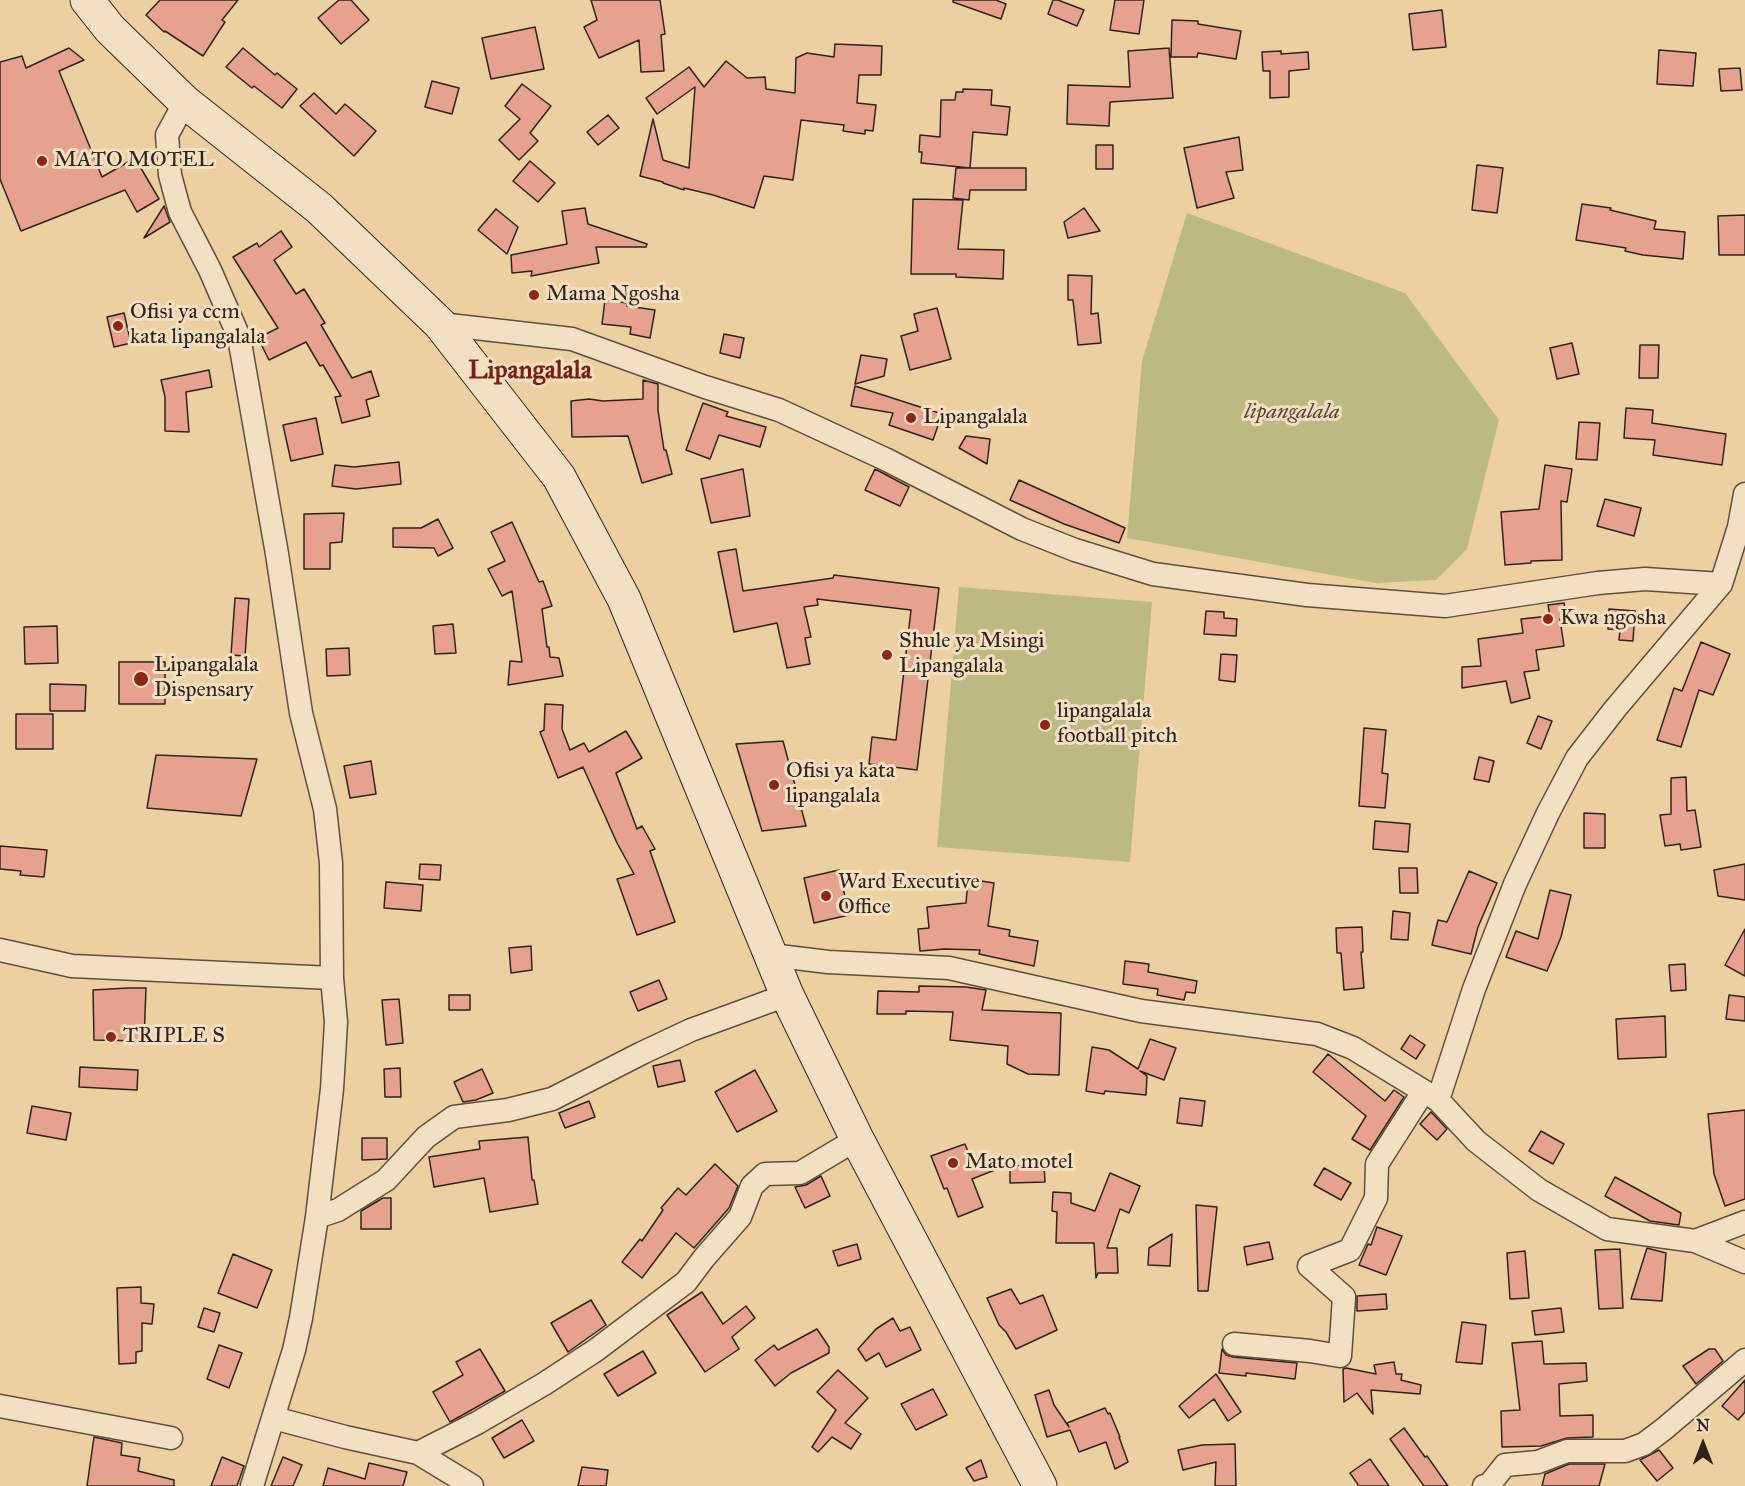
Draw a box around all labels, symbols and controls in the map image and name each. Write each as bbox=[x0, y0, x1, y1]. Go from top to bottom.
place label: MATO MOTEL bbox=[54, 148, 214, 174]
marker: MATO MOTEL bbox=[35, 154, 49, 168]
place label: Mama Ngosha bbox=[546, 282, 680, 308]
marker: Mama Ngosha bbox=[527, 288, 541, 302]
place label: Ofisi ya ccm kata lipangalala bbox=[130, 300, 266, 352]
marker: Ofisi ya ccm kata lipangalala bbox=[111, 319, 125, 333]
district label: Lipangalala bbox=[468, 356, 592, 388]
park label: lipangalala bbox=[1244, 400, 1340, 426]
place label: Lipangalala bbox=[923, 405, 1028, 431]
marker: Lipangalala bbox=[904, 411, 918, 425]
place label: Kwa ngosha bbox=[1560, 606, 1666, 632]
marker: Kwa ngosha bbox=[1541, 612, 1555, 626]
place label: Shule ya Msingi Lipangalala bbox=[899, 629, 1044, 680]
marker: Shule ya Msingi Lipangalala bbox=[880, 648, 894, 662]
place label: Lipangalala Dispensary bbox=[154, 653, 259, 704]
marker: Lipangalala Dispensary bbox=[132, 670, 150, 688]
place label: lipangalala football pitch bbox=[1057, 699, 1177, 750]
marker: lipangalala football pitch bbox=[1038, 718, 1052, 732]
place label: Ofisi ya kata lipangalala bbox=[786, 759, 895, 810]
marker: Ofisi ya kata lipangalala bbox=[767, 778, 781, 792]
place label: Ward Executive Office bbox=[838, 870, 980, 921]
marker: Ward Executive Office bbox=[819, 889, 833, 903]
place label: TRIPLE S bbox=[123, 1024, 225, 1050]
marker: TRIPLE S bbox=[104, 1030, 118, 1044]
place label: Mato motel bbox=[965, 1150, 1073, 1176]
marker: Mato motel bbox=[946, 1156, 960, 1170]
north arrow bbox=[1673, 1414, 1733, 1474]
text: N bbox=[1696, 1416, 1710, 1435]

